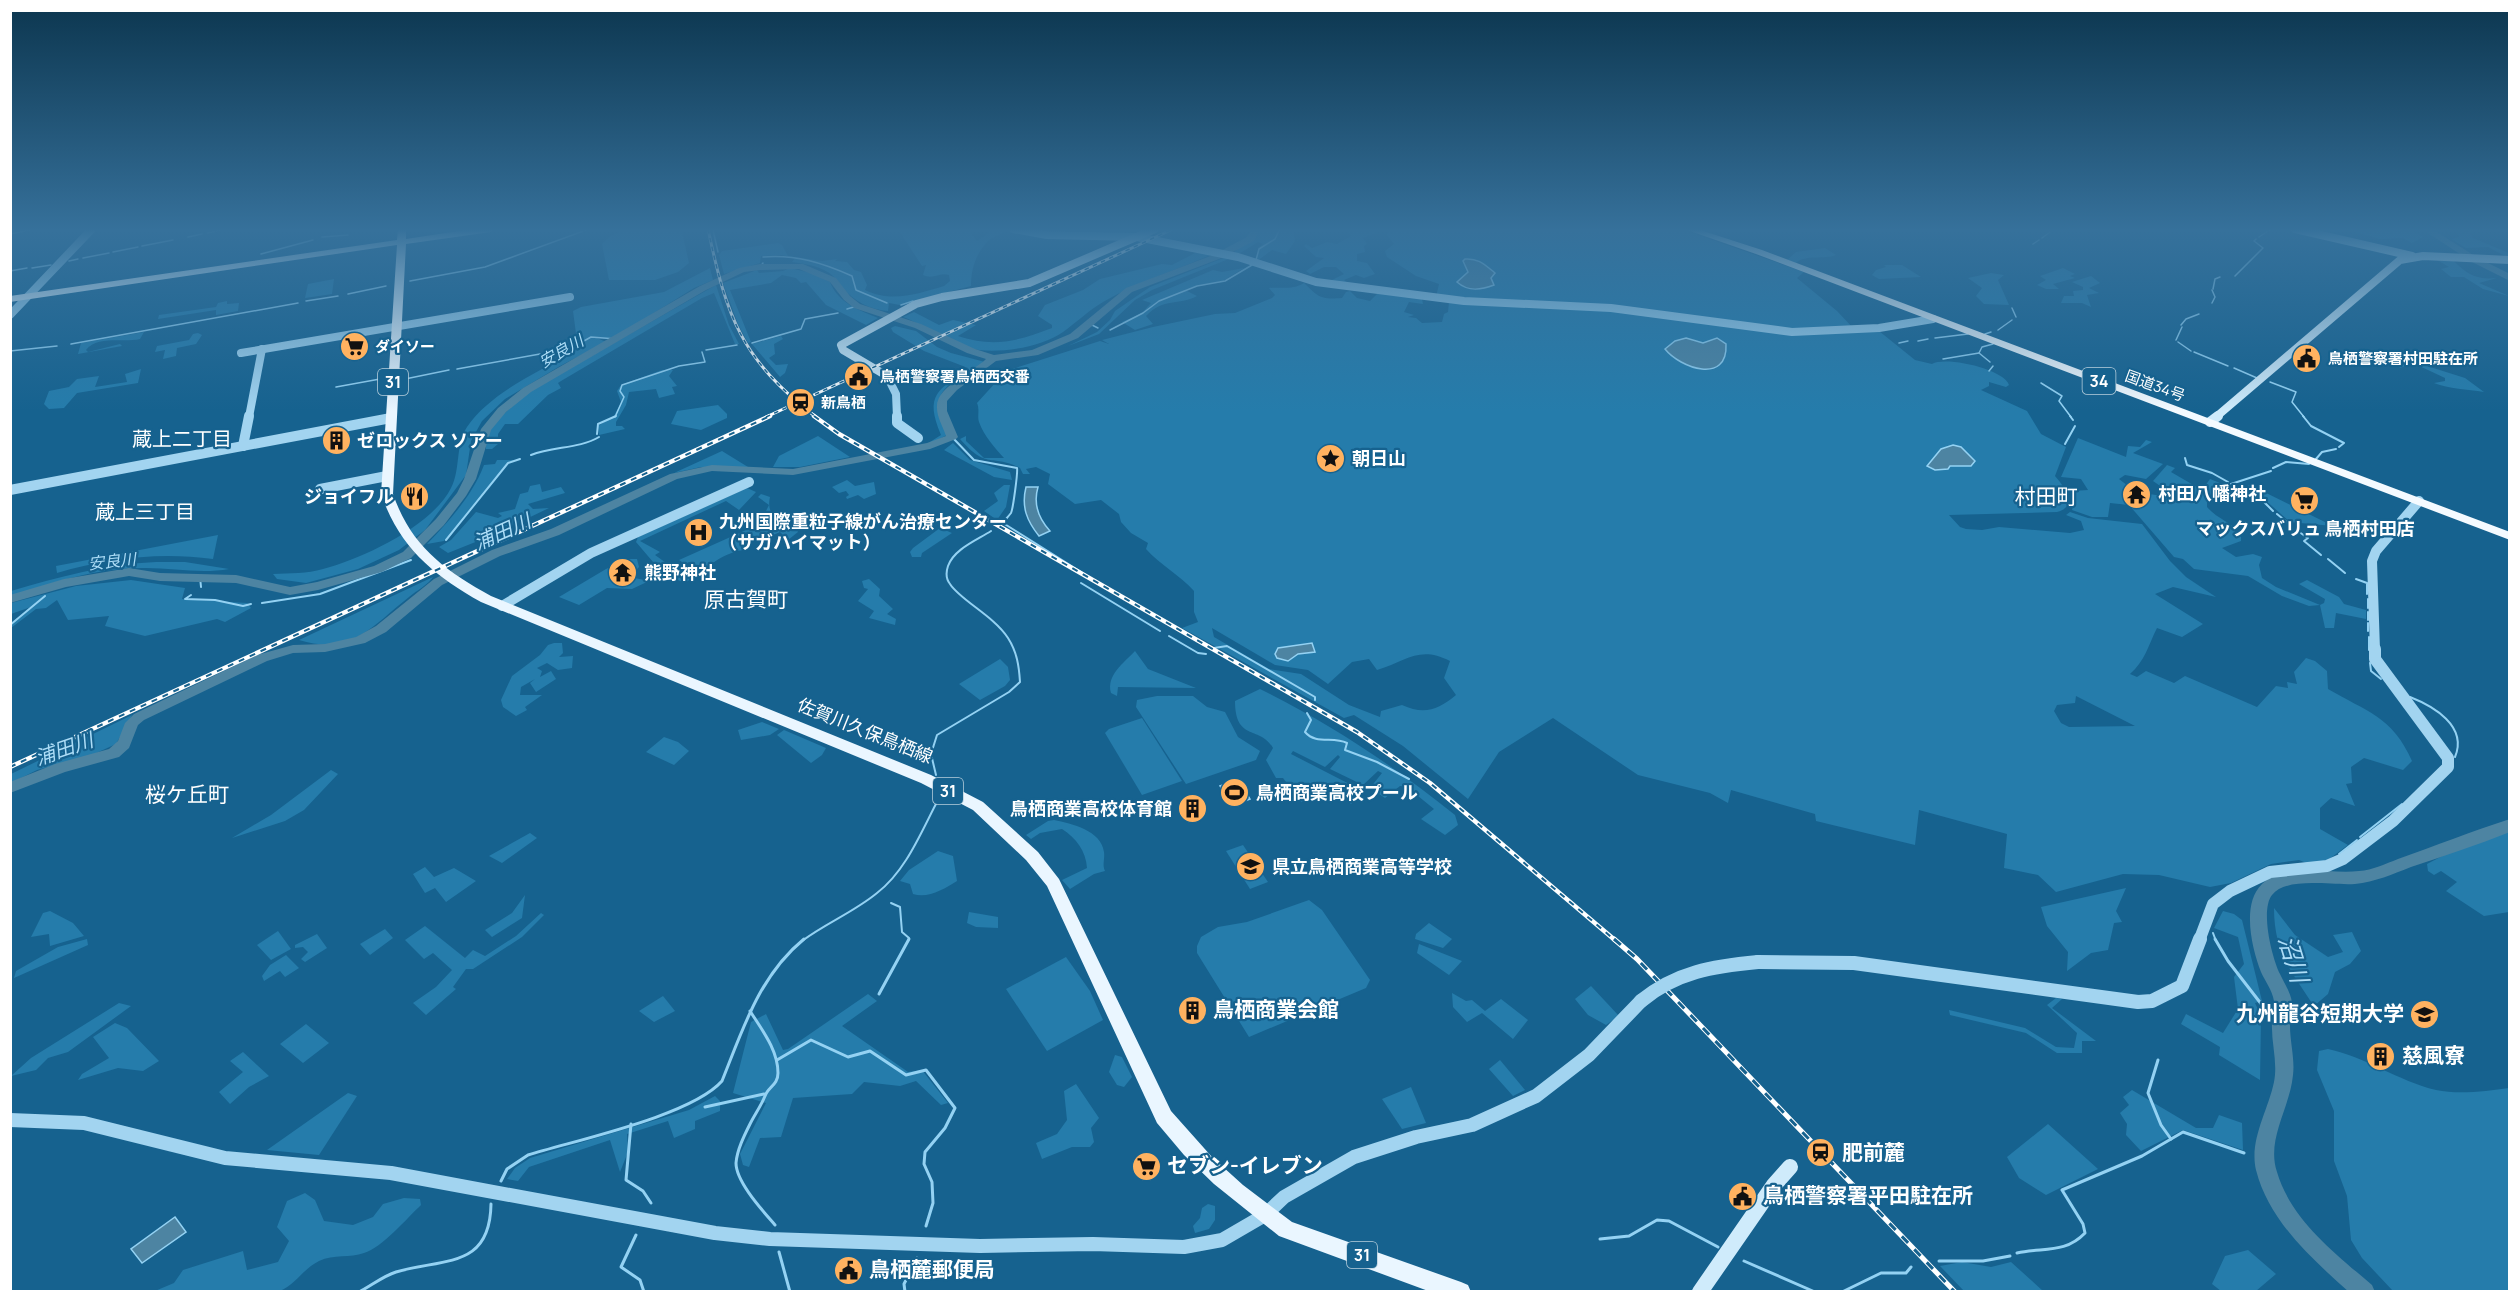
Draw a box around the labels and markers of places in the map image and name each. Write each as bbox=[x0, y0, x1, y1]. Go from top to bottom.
supermarket icon: ダイソー bbox=[338, 331, 370, 363]
place label: ダイソー bbox=[375, 336, 435, 357]
public building icon: 鳥栖警察署村田駐在所 bbox=[2291, 343, 2323, 375]
place label: 鳥栖警察署村田駐在所 bbox=[2328, 348, 2478, 369]
public building icon: 鳥栖警察署鳥栖西交番 bbox=[843, 361, 875, 393]
place label: 鳥栖警察署鳥栖西交番 bbox=[880, 366, 1030, 387]
station icon: 新鳥栖 bbox=[784, 387, 816, 419]
place label: 新鳥栖 bbox=[821, 392, 866, 413]
building icon: ゼロックス ソアー bbox=[320, 425, 352, 457]
place label: ゼロックス ソアー bbox=[357, 428, 503, 452]
place icon: 朝日山 bbox=[1315, 443, 1347, 475]
place label: 朝日山 bbox=[1352, 446, 1406, 470]
temple icon: 村田八幡神社 bbox=[2121, 478, 2153, 510]
restaurant icon: ジョイフル bbox=[399, 481, 431, 513]
place label: 村田八幡神社 bbox=[2158, 481, 2266, 505]
place label: ジョイフル bbox=[304, 484, 394, 508]
supermarket icon: マックスバリュ 鳥栖村田店 bbox=[2289, 484, 2321, 516]
place label: 九州国際重粒子線がん治療センター （サガハイマット） bbox=[719, 509, 1007, 554]
hospital icon: 九州国際重粒子線がん治療センター （サガハイマット） bbox=[682, 516, 714, 548]
place label: マックスバリュ 鳥栖村田店 bbox=[2195, 516, 2415, 540]
temple icon: 熊野神社 bbox=[607, 557, 639, 589]
place label: 熊野神社 bbox=[644, 560, 716, 584]
sports icon: 鳥栖商業高校プール bbox=[1219, 777, 1251, 809]
place label: 鳥栖商業高校プール bbox=[1256, 780, 1418, 804]
building icon: 鳥栖商業高校体育館 bbox=[1177, 793, 1209, 825]
place label: 鳥栖商業高校体育館 bbox=[1010, 796, 1172, 820]
school or university icon: 県立鳥栖商業高等学校 bbox=[1235, 851, 1267, 883]
place label: 県立鳥栖商業高等学校 bbox=[1272, 854, 1452, 878]
building icon: 鳥栖商業会館 bbox=[1176, 994, 1208, 1026]
place label: 鳥栖商業会館 bbox=[1213, 995, 1339, 1023]
school or university icon: 九州龍谷短期大学 bbox=[2409, 998, 2441, 1030]
place label: 九州龍谷短期大学 bbox=[2236, 999, 2404, 1027]
building icon: 慈風寮 bbox=[2365, 1040, 2397, 1072]
place label: 慈風寮 bbox=[2402, 1041, 2465, 1069]
station icon: 肥前麓 bbox=[1805, 1137, 1837, 1169]
place label: 肥前麓 bbox=[1842, 1138, 1905, 1166]
supermarket icon: セブン-イレブン bbox=[1130, 1150, 1162, 1182]
place label: セブン-イレブン bbox=[1167, 1151, 1323, 1179]
public building icon: 鳥栖警察署平田駐在所 bbox=[1726, 1180, 1758, 1212]
place label: 鳥栖警察署平田駐在所 bbox=[1763, 1181, 1973, 1209]
public building icon: 鳥栖麓郵便局 bbox=[832, 1254, 864, 1286]
place label: 鳥栖麓郵便局 bbox=[869, 1255, 995, 1283]

